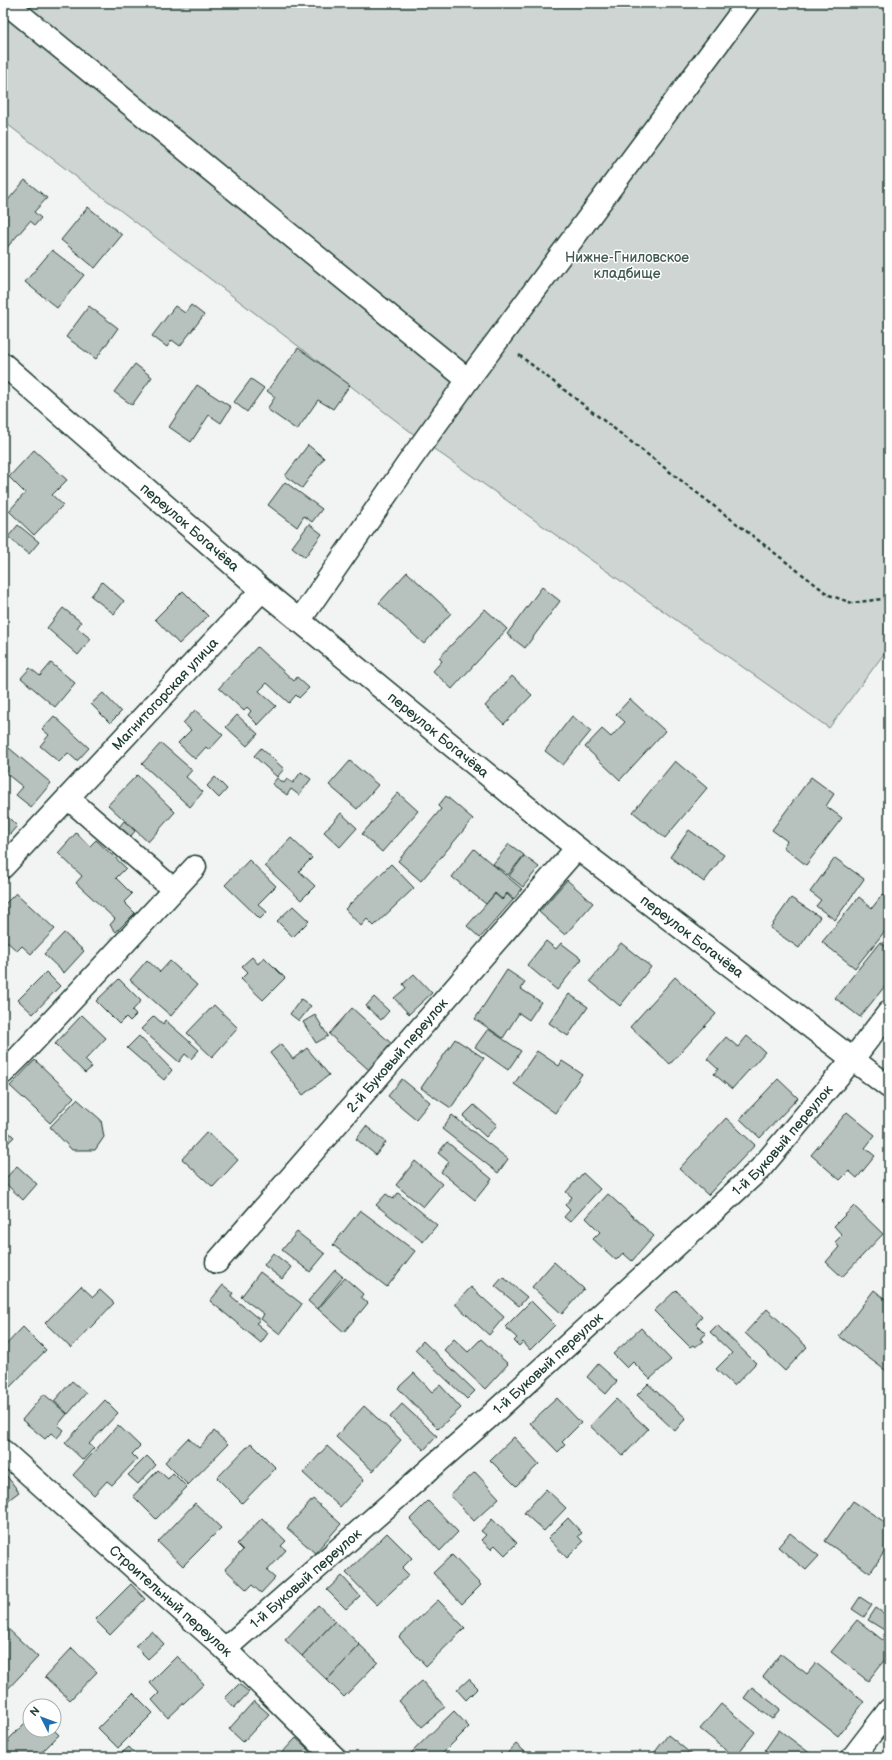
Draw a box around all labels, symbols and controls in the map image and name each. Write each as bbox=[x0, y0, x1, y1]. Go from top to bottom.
park label: Нижне-Гниловское кладбище bbox=[565, 249, 689, 282]
street label: переулок Богачёва bbox=[137, 479, 243, 575]
street label: Магнитогорская улица bbox=[108, 634, 222, 754]
street label: переулок Богачёва bbox=[385, 688, 493, 781]
street label: переулок Богачёва bbox=[637, 891, 748, 982]
street label: 2-й Буковый переулок bbox=[343, 994, 451, 1116]
street label: 1-й Буковый переулок bbox=[728, 1081, 836, 1199]
street label: 1-й Буковый переулок bbox=[489, 1308, 607, 1418]
street label: 1-й Буковый переулок bbox=[246, 1524, 365, 1632]
street label: Строительный переулок bbox=[106, 1542, 236, 1660]
north arrow bbox=[22, 1698, 62, 1738]
text: N bbox=[27, 1704, 43, 1719]

